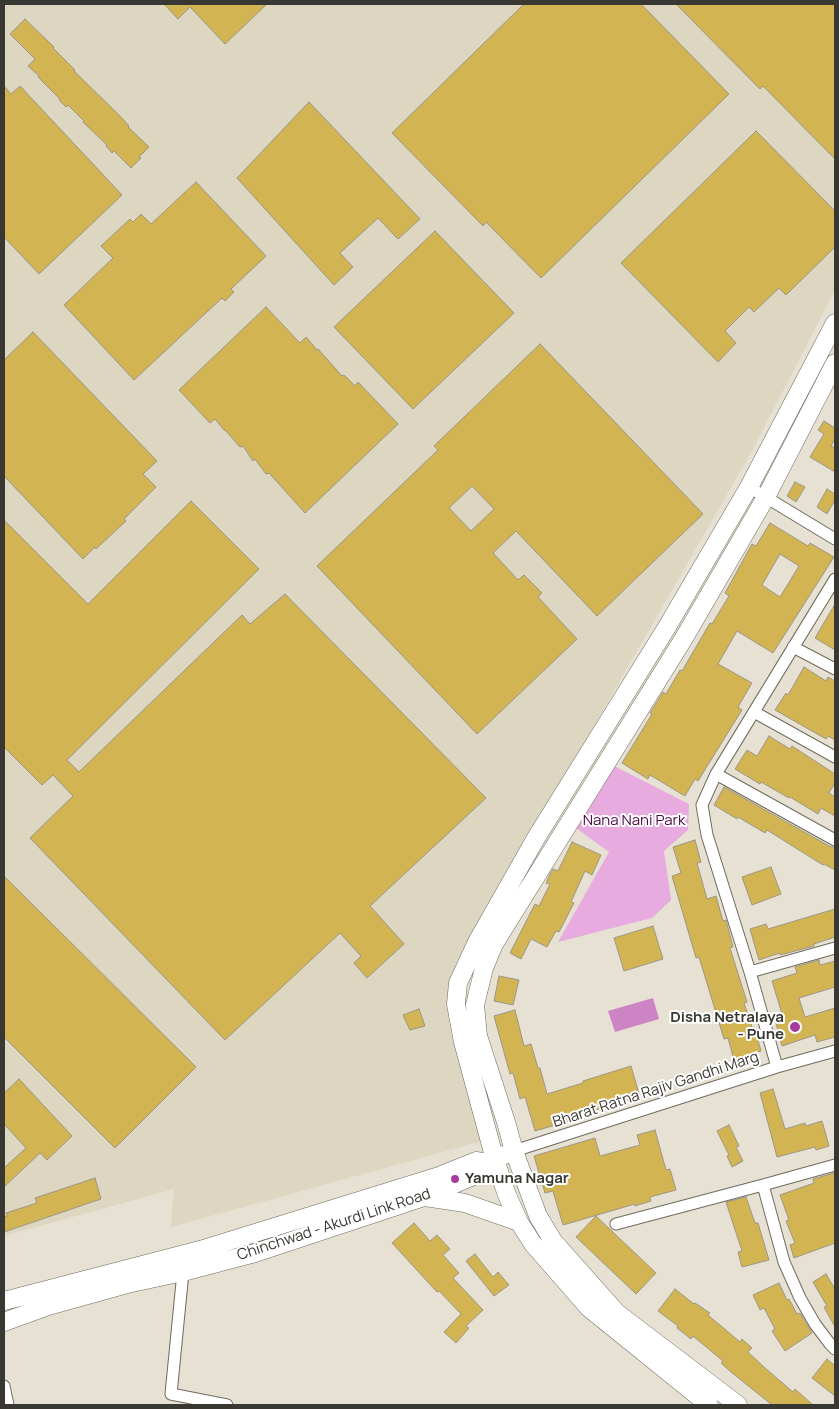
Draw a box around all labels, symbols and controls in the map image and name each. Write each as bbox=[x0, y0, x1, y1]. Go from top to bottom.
park label: Nana Nani Park bbox=[583, 812, 685, 830]
place label: Disha Netralaya - Pune bbox=[670, 1009, 784, 1044]
marker: Disha Netralaya - Pune bbox=[788, 1020, 802, 1034]
street label: Bharat Ratna Rajiv Gandhi Marg bbox=[551, 1048, 761, 1132]
place label: Yamuna Nagar bbox=[465, 1170, 569, 1188]
marker: Yamuna Nagar bbox=[449, 1173, 461, 1185]
street label: Chinchwad - Akurdi Link Road bbox=[235, 1185, 433, 1265]

